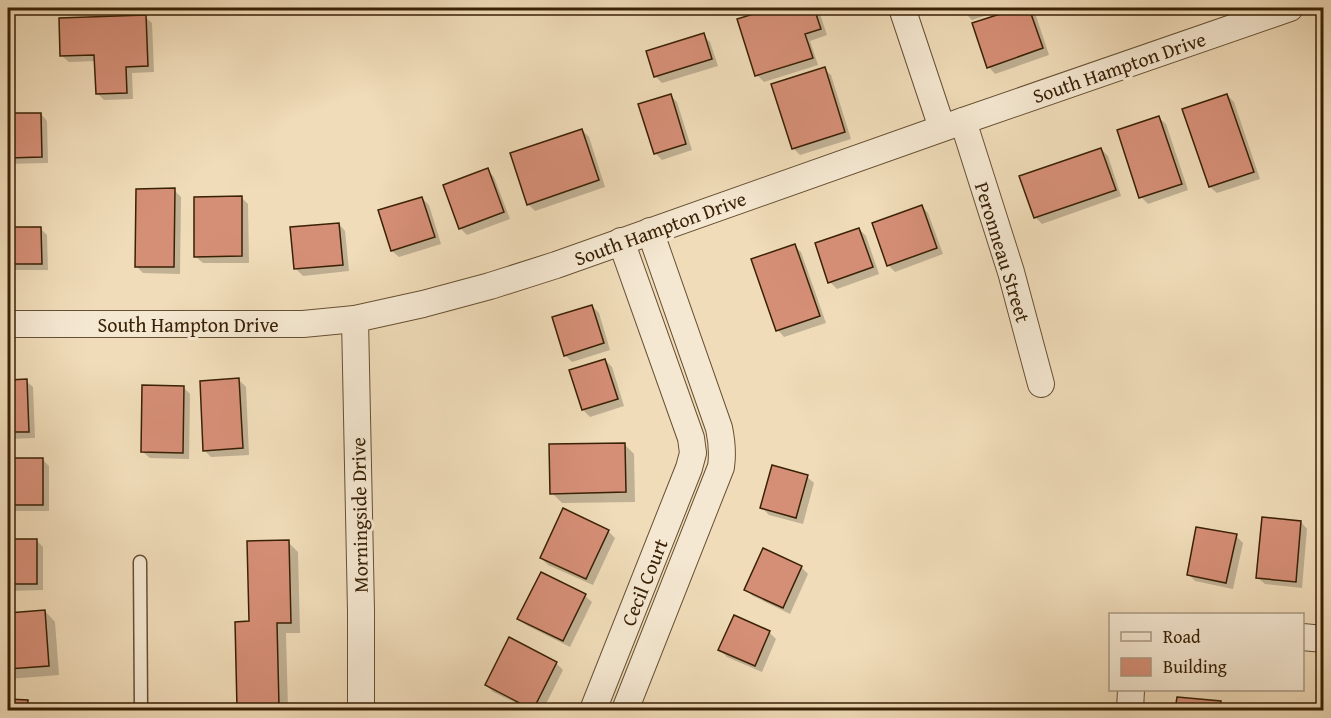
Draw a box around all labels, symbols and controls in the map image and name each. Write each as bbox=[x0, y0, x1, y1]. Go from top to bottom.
street label: South Hampton Drive bbox=[1029, 24, 1209, 110]
street label: Peronneau Street bbox=[968, 178, 1038, 326]
street label: South Hampton Drive bbox=[570, 183, 750, 273]
street label: South Hampton Drive bbox=[97, 310, 279, 339]
street label: Morningside Drive bbox=[343, 437, 375, 593]
street label: Cecil Court bbox=[613, 534, 675, 630]
legend bbox=[1109, 613, 1304, 691]
text: Road bbox=[1163, 623, 1201, 650]
text: Building bbox=[1163, 653, 1227, 680]

